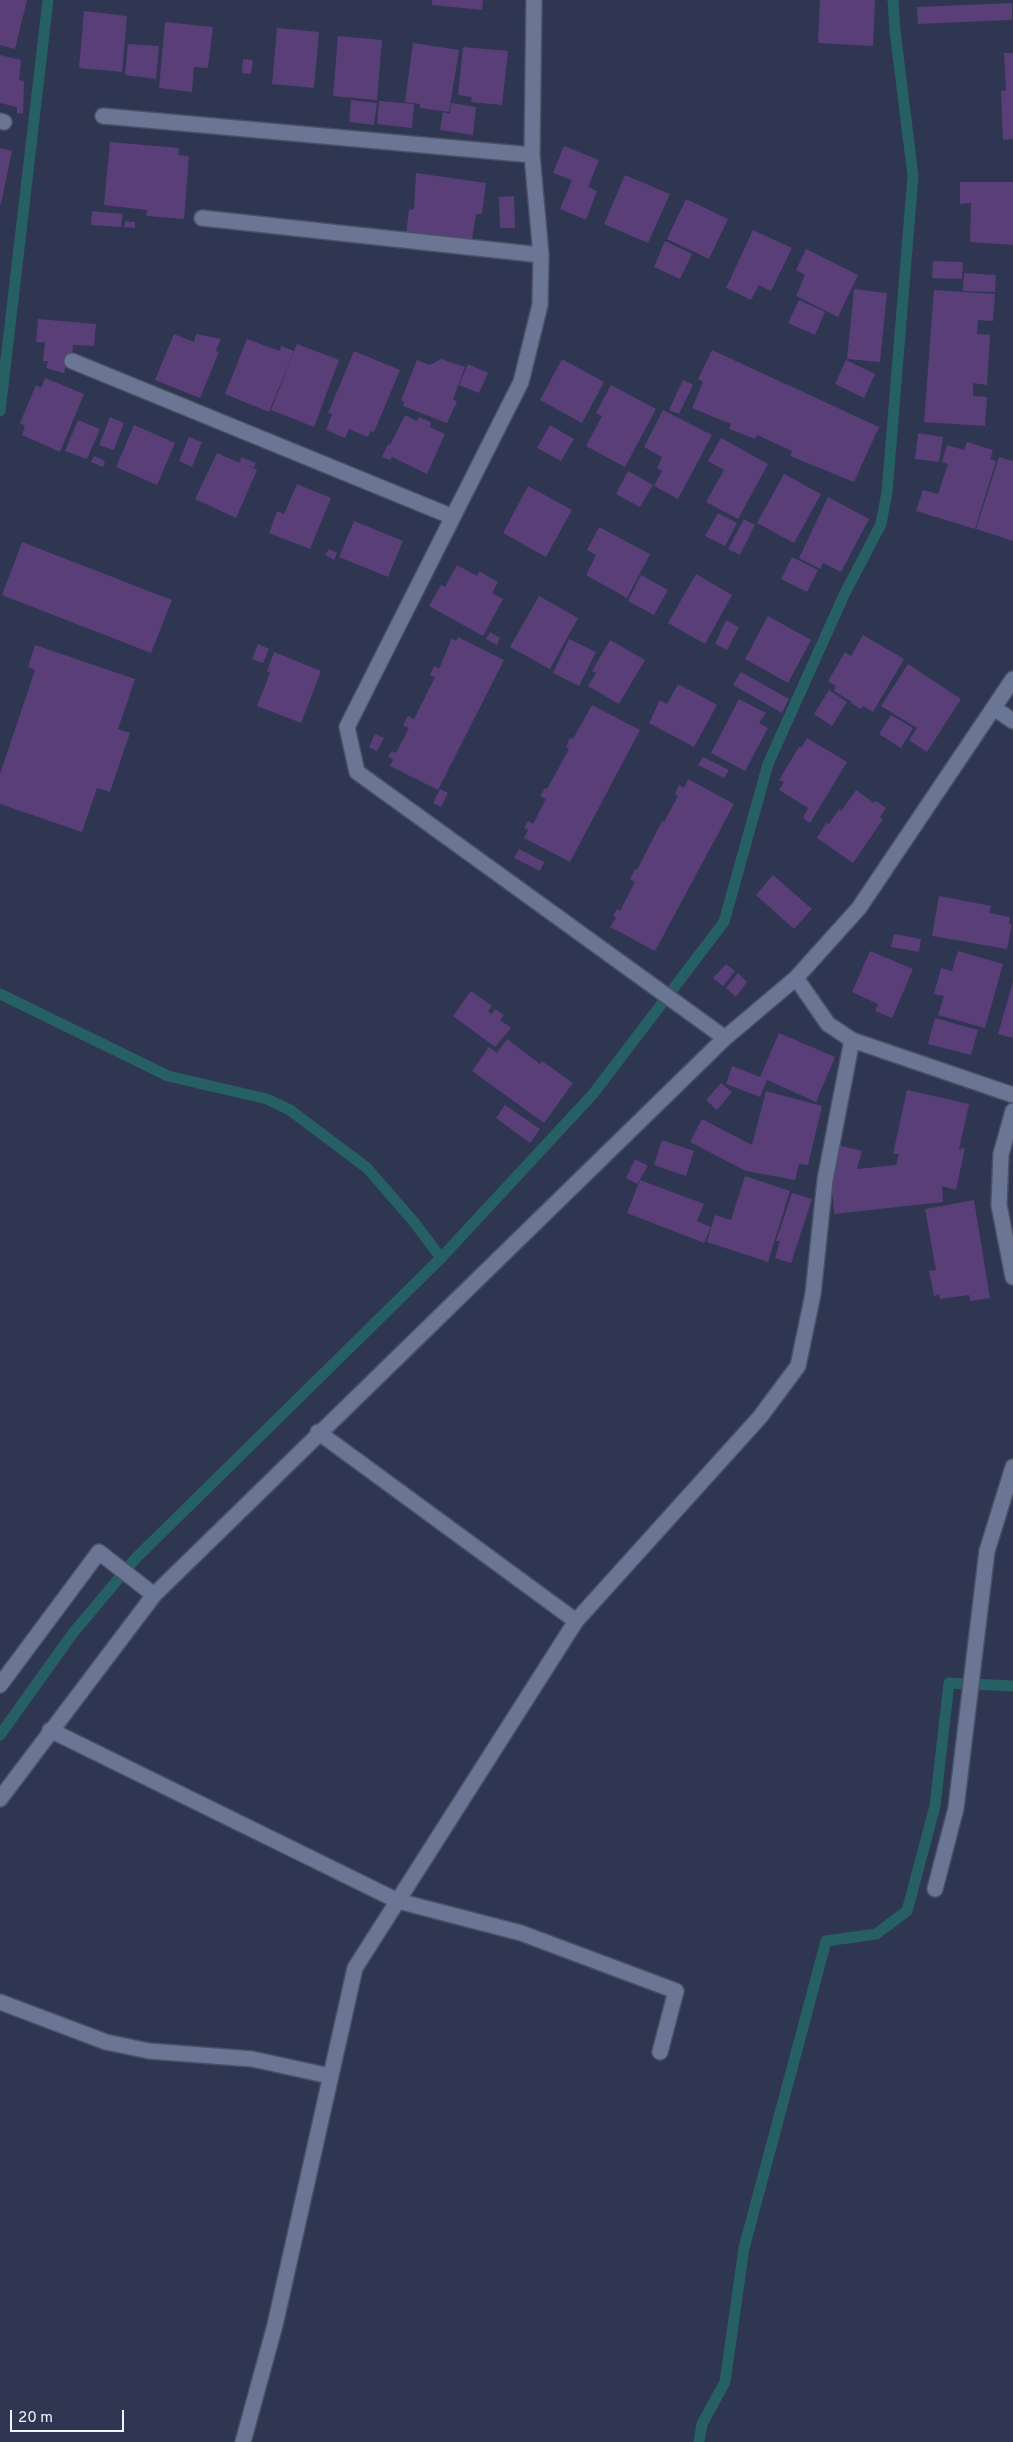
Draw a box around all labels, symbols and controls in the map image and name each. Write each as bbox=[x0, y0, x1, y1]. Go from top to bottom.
scale bar bbox=[12, 2400, 126, 2432]
text: 20 m bbox=[18, 2409, 53, 2428]

